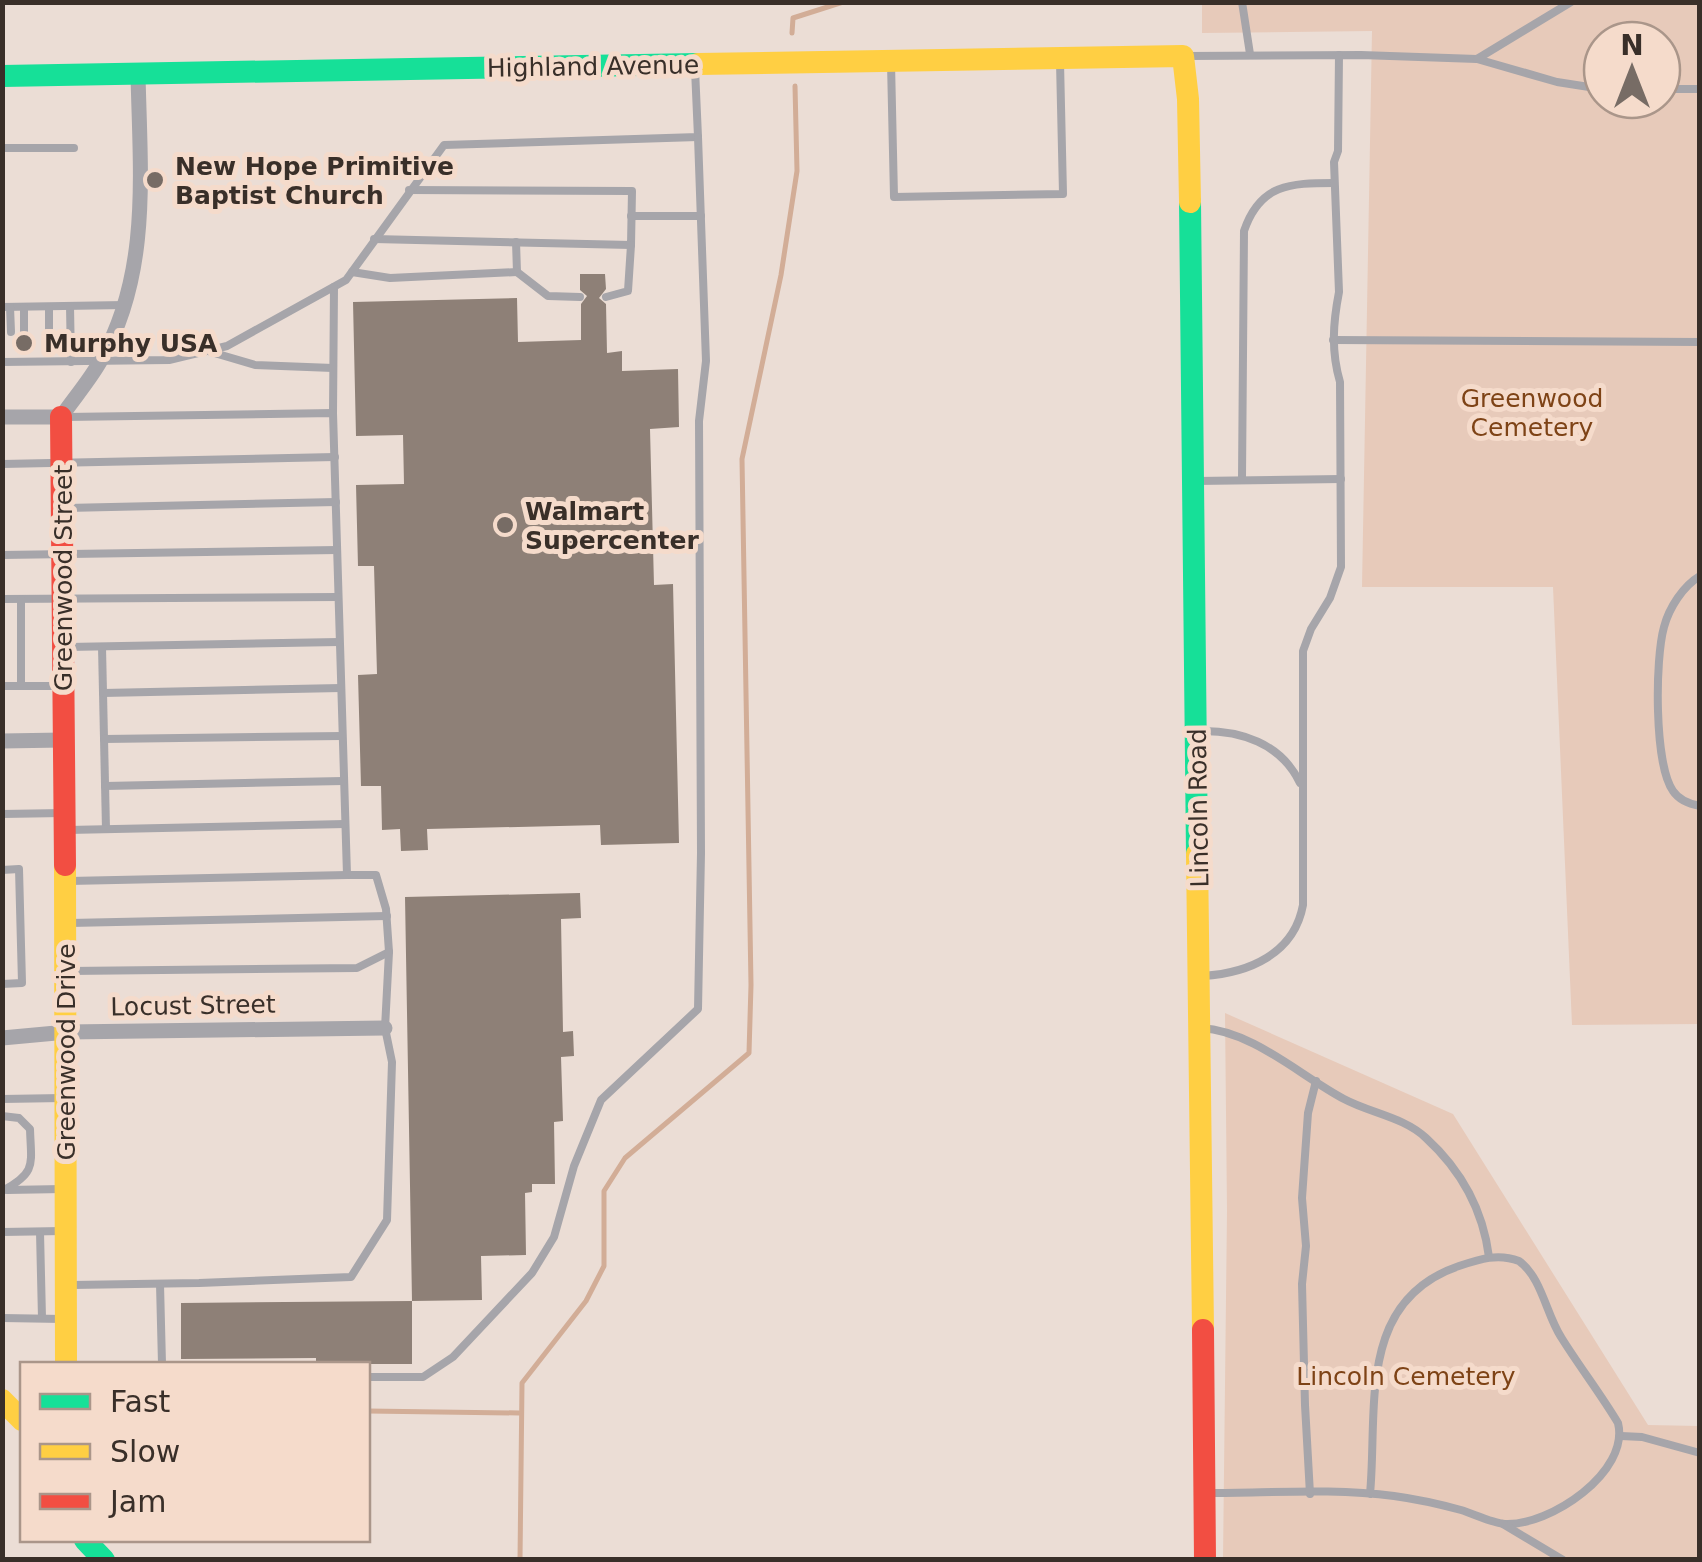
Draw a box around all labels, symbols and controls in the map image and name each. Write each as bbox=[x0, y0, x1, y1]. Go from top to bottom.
north arrow bbox=[1582, 20, 1682, 120]
text: N bbox=[1620, 29, 1644, 62]
street label: Highland Avenue bbox=[487, 50, 699, 83]
place label: New Hope Primitive Baptist Church bbox=[175, 152, 454, 210]
marker: New Hope Primitive Baptist Church bbox=[144, 169, 166, 191]
place label: Murphy USA bbox=[44, 329, 218, 358]
marker: Murphy USA bbox=[13, 332, 35, 354]
park label: Greenwood Cemetery bbox=[1461, 384, 1603, 442]
street label: Greenwood Street bbox=[49, 465, 78, 691]
place label: Walmart Supercenter bbox=[525, 497, 699, 555]
marker: Walmart Supercenter bbox=[494, 514, 516, 536]
street label: Lincoln Road bbox=[1183, 728, 1214, 888]
street label: Greenwood Drive bbox=[52, 943, 81, 1161]
street label: Locust Street bbox=[110, 990, 276, 1021]
legend bbox=[20, 1362, 370, 1542]
park label: Lincoln Cemetery bbox=[1296, 1362, 1516, 1391]
text: Fast bbox=[110, 1384, 171, 1419]
text: Slow bbox=[110, 1434, 180, 1469]
text: Jam bbox=[108, 1484, 166, 1519]

